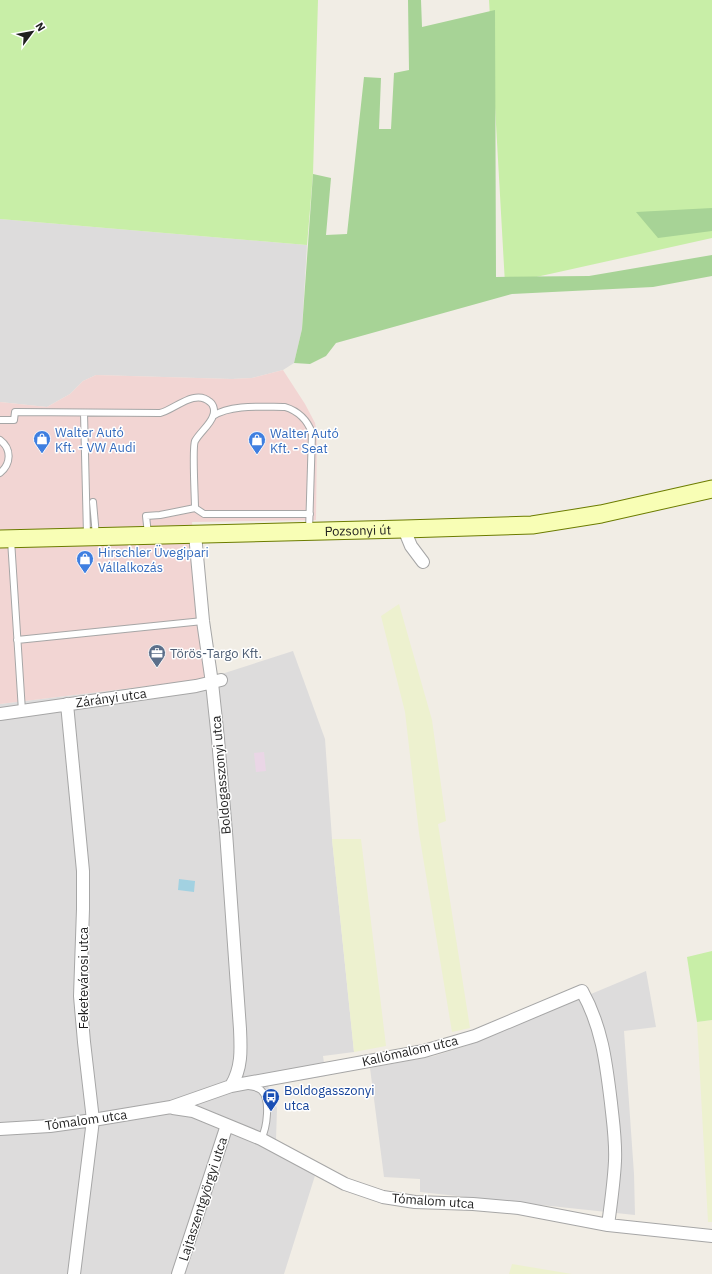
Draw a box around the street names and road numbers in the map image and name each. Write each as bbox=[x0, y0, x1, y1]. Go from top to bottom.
street label: Pozsonyi út bbox=[324, 521, 391, 539]
street label: Zárányi utca bbox=[74, 685, 148, 711]
street label: Boldogasszonyi utca bbox=[207, 715, 235, 835]
street label: Feketevárosi utca bbox=[75, 927, 92, 1029]
street label: Kallómalom utca bbox=[360, 1032, 460, 1070]
street label: Tómalom utca bbox=[44, 1106, 128, 1134]
street label: Lajtaszentgyörgyi utca bbox=[175, 1135, 231, 1263]
street label: Tómalom utca bbox=[391, 1190, 475, 1212]

